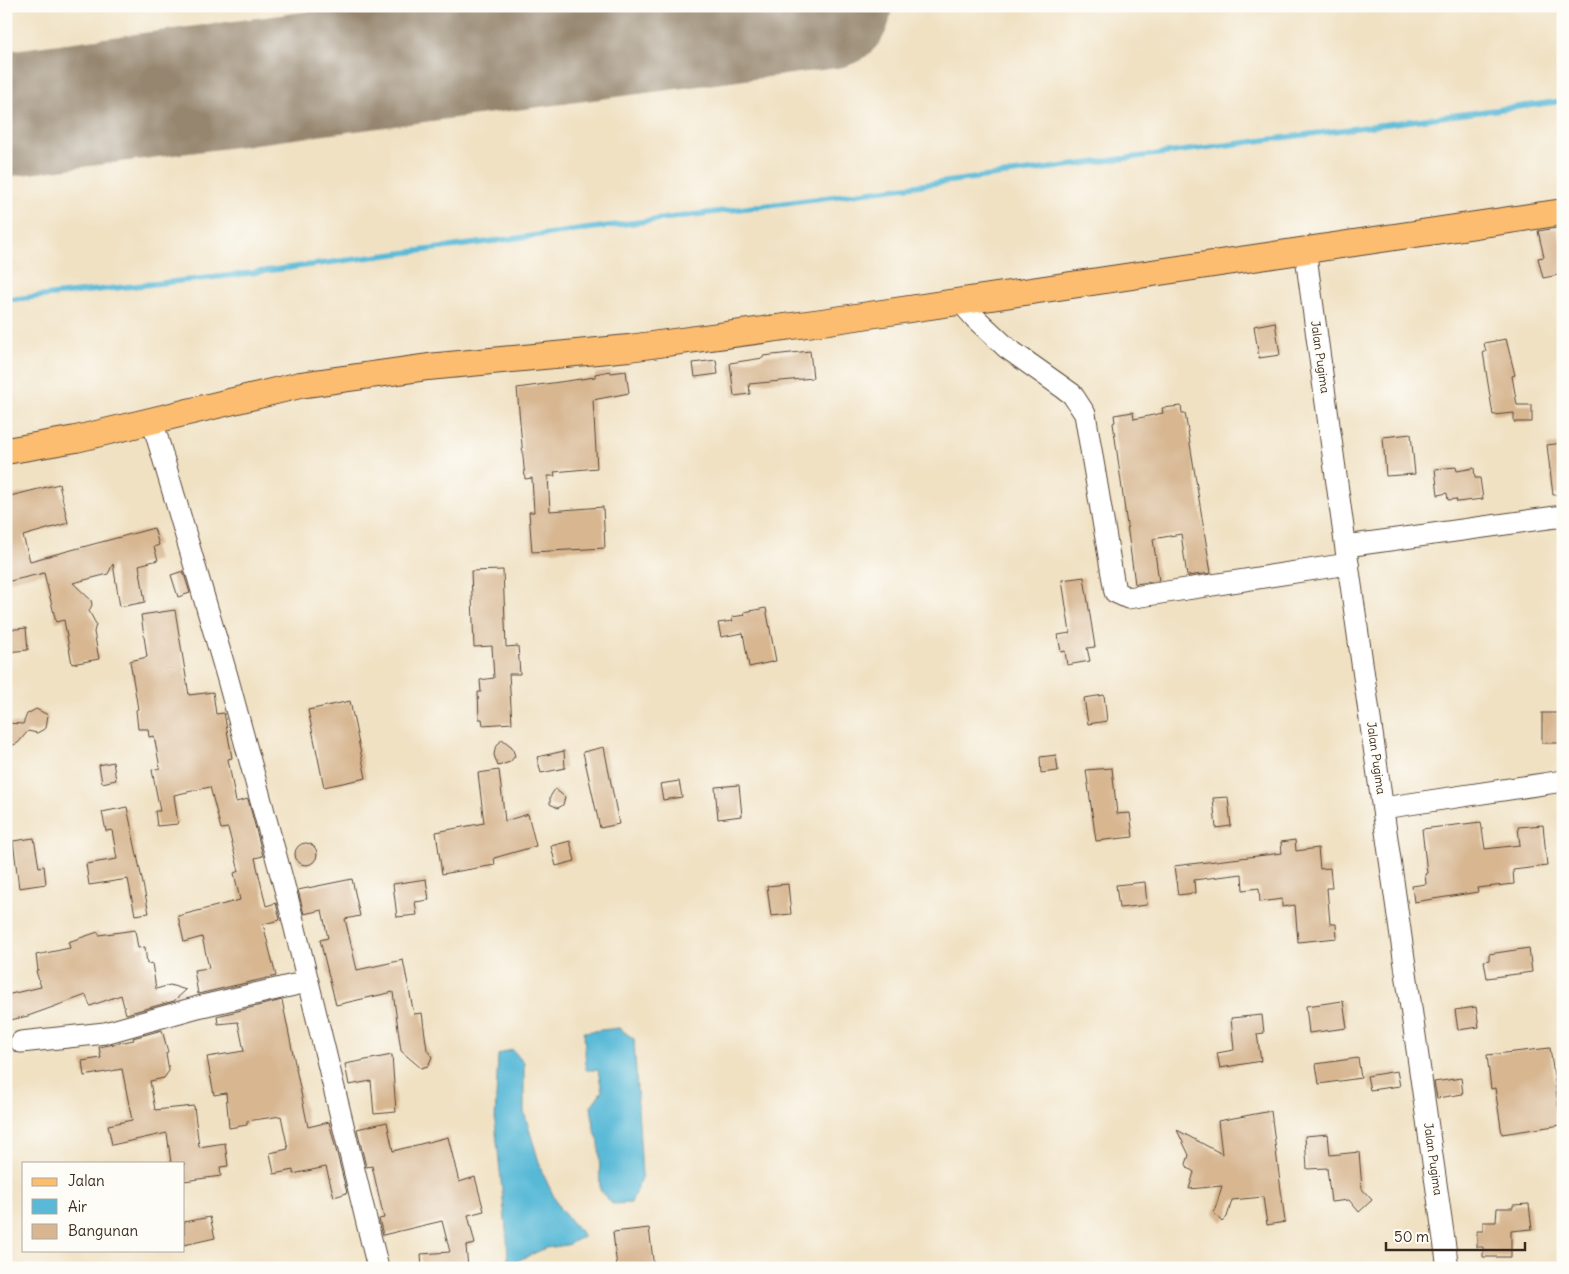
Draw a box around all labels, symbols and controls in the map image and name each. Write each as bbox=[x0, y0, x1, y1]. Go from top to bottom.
street label: Jalan Pugima bbox=[1308, 320, 1333, 394]
street label: Jalan Pugima bbox=[1364, 721, 1389, 795]
street label: Jalan Pugima bbox=[1421, 1122, 1446, 1196]
legend bbox=[22, 1162, 185, 1252]
text: Jalan bbox=[68, 1171, 105, 1190]
text: Air bbox=[68, 1197, 87, 1216]
scale bar bbox=[1386, 1219, 1525, 1251]
text: Bangunan bbox=[68, 1221, 138, 1240]
text: 50 m bbox=[1394, 1227, 1429, 1246]

